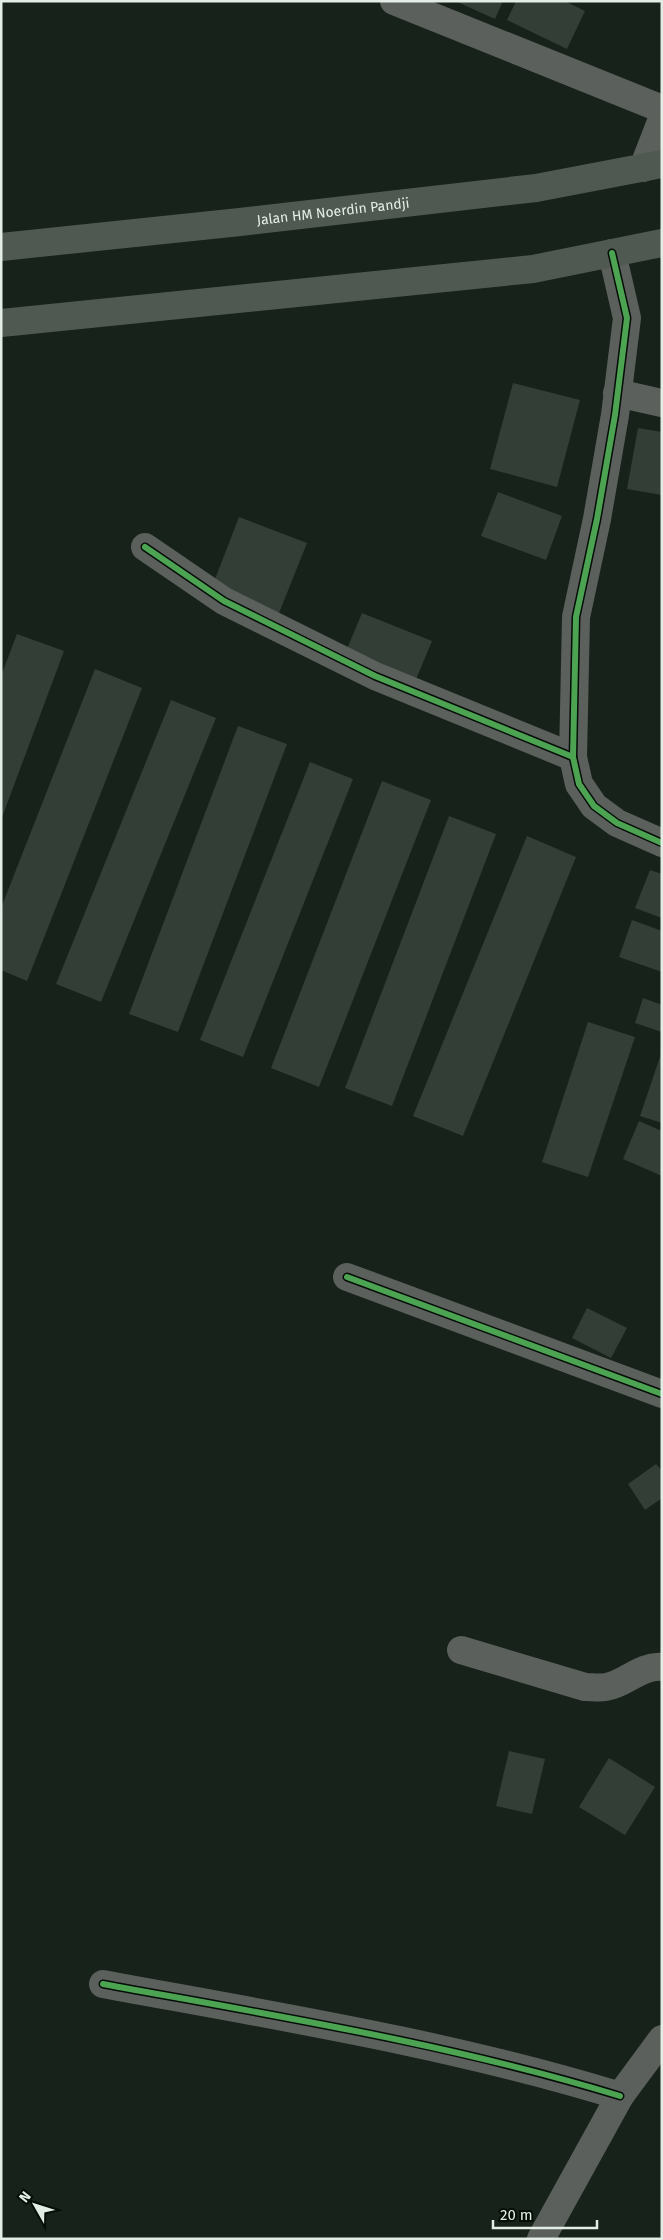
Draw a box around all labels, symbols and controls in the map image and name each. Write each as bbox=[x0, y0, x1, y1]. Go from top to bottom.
street label: Jalan HM Noerdin Pandji bbox=[256, 195, 410, 229]
north arrow bbox=[10, 2180, 60, 2230]
text: N bbox=[16, 2188, 35, 2206]
scale bar bbox=[493, 2198, 597, 2230]
text: 20 m bbox=[500, 2206, 533, 2224]

